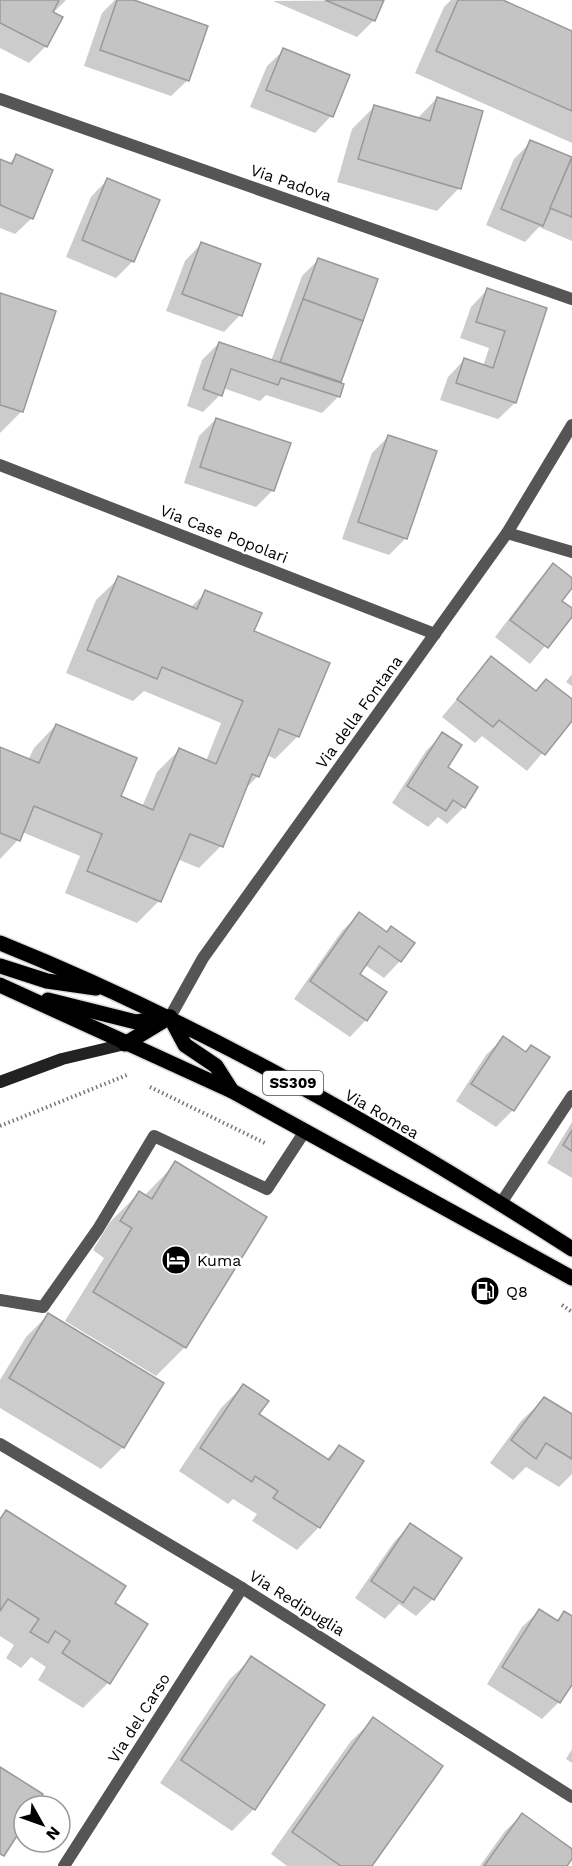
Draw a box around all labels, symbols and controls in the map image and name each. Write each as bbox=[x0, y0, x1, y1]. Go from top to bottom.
street label: Via Padova bbox=[248, 160, 334, 206]
street label: Via Case Popolari bbox=[157, 501, 291, 567]
street label: Via della Fontana bbox=[312, 652, 406, 772]
road number: SS309 bbox=[263, 1071, 323, 1095]
street label: Via Romea bbox=[342, 1085, 422, 1143]
hotel icon: Kuma bbox=[160, 1244, 192, 1276]
place label: Kuma bbox=[197, 1251, 241, 1270]
fuel station icon: Q8 bbox=[469, 1275, 501, 1307]
place label: Q8 bbox=[506, 1282, 528, 1301]
street label: Via Redipuglia bbox=[246, 1566, 348, 1640]
street label: Via del Carso bbox=[104, 1670, 174, 1766]
north arrow bbox=[12, 1794, 72, 1854]
text: N bbox=[42, 1823, 64, 1844]

